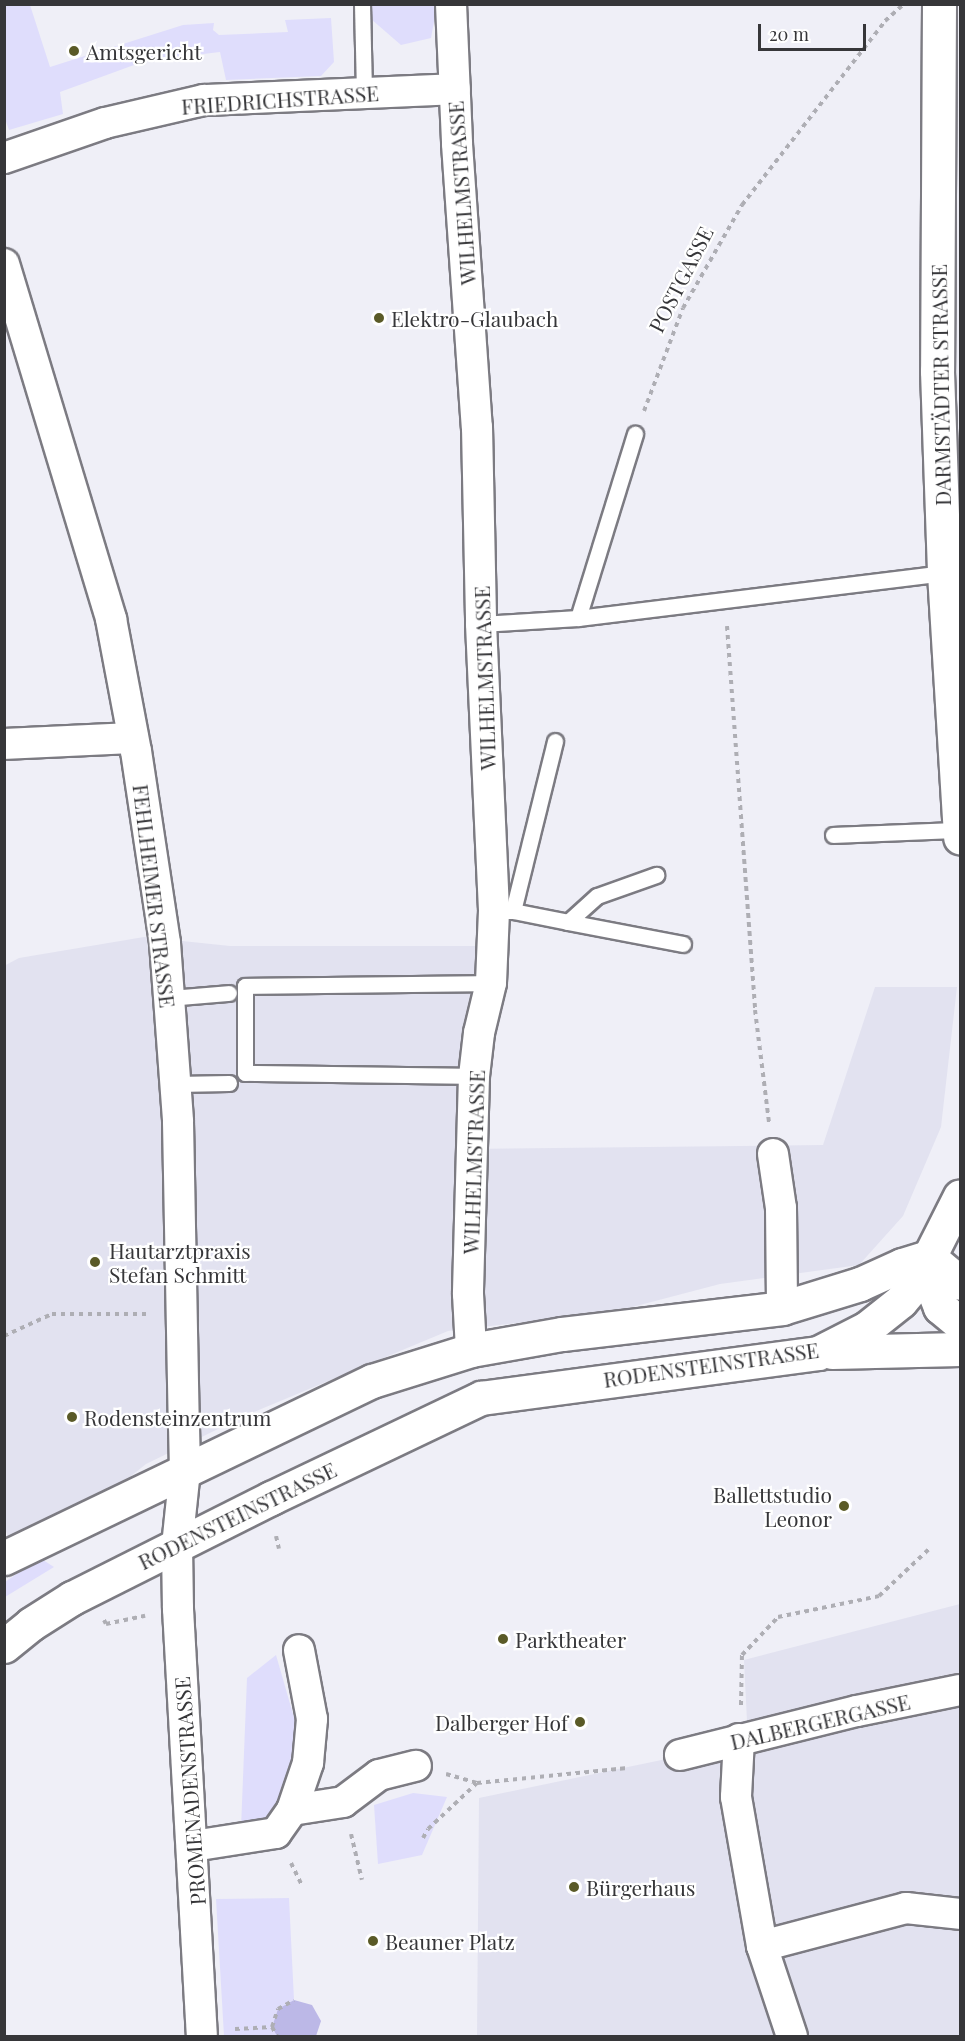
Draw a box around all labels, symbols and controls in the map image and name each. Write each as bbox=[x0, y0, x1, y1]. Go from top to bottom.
scale bar bbox=[761, 12, 869, 50]
text: 20 m bbox=[769, 22, 809, 46]
place label: Amtsgericht bbox=[86, 38, 202, 64]
marker: Amtsgericht bbox=[67, 44, 81, 58]
street label: FRIEDRICHSTRASSE bbox=[180, 80, 380, 118]
street label: WILHELMSTRASSE bbox=[442, 100, 480, 286]
street label: POSTGASSE bbox=[643, 222, 717, 336]
street label: DARMSTÄDTER STRASSE bbox=[925, 264, 955, 506]
place label: Elektro-Glaubach bbox=[391, 305, 558, 331]
marker: Elektro-Glaubach bbox=[372, 311, 386, 325]
street label: WILHELMSTRASSE bbox=[468, 585, 500, 771]
street label: FEHLHEIMER STRASSE bbox=[129, 783, 181, 1009]
street label: WILHELMSTRASSE bbox=[457, 1069, 489, 1255]
place label: Hautarztpraxis Stefan Schmitt bbox=[109, 1237, 251, 1287]
marker: Hautarztpraxis Stefan Schmitt bbox=[86, 1253, 104, 1271]
street label: RODENSTEINSTRASSE bbox=[602, 1336, 820, 1392]
place label: Rodensteinzentrum bbox=[84, 1404, 271, 1430]
marker: Rodensteinzentrum bbox=[65, 1410, 79, 1424]
street label: RODENSTEINSTRASSE bbox=[134, 1456, 340, 1574]
place label: Ballettstudio Leonor bbox=[713, 1481, 832, 1531]
marker: Ballettstudio Leonor bbox=[837, 1499, 851, 1513]
place label: Parktheater bbox=[515, 1626, 626, 1652]
marker: Parktheater bbox=[496, 1632, 510, 1646]
street label: PROMENADENSTRASSE bbox=[168, 1676, 210, 1906]
street label: DALBERGERGASSE bbox=[728, 1688, 912, 1754]
place label: Dalberger Hof bbox=[435, 1709, 568, 1735]
marker: Dalberger Hof bbox=[573, 1715, 587, 1729]
place label: Bürgerhaus bbox=[586, 1874, 695, 1900]
marker: Bürgerhaus bbox=[567, 1880, 581, 1894]
place label: Beauner Platz bbox=[385, 1928, 515, 1954]
marker: Beauner Platz bbox=[366, 1934, 380, 1948]

